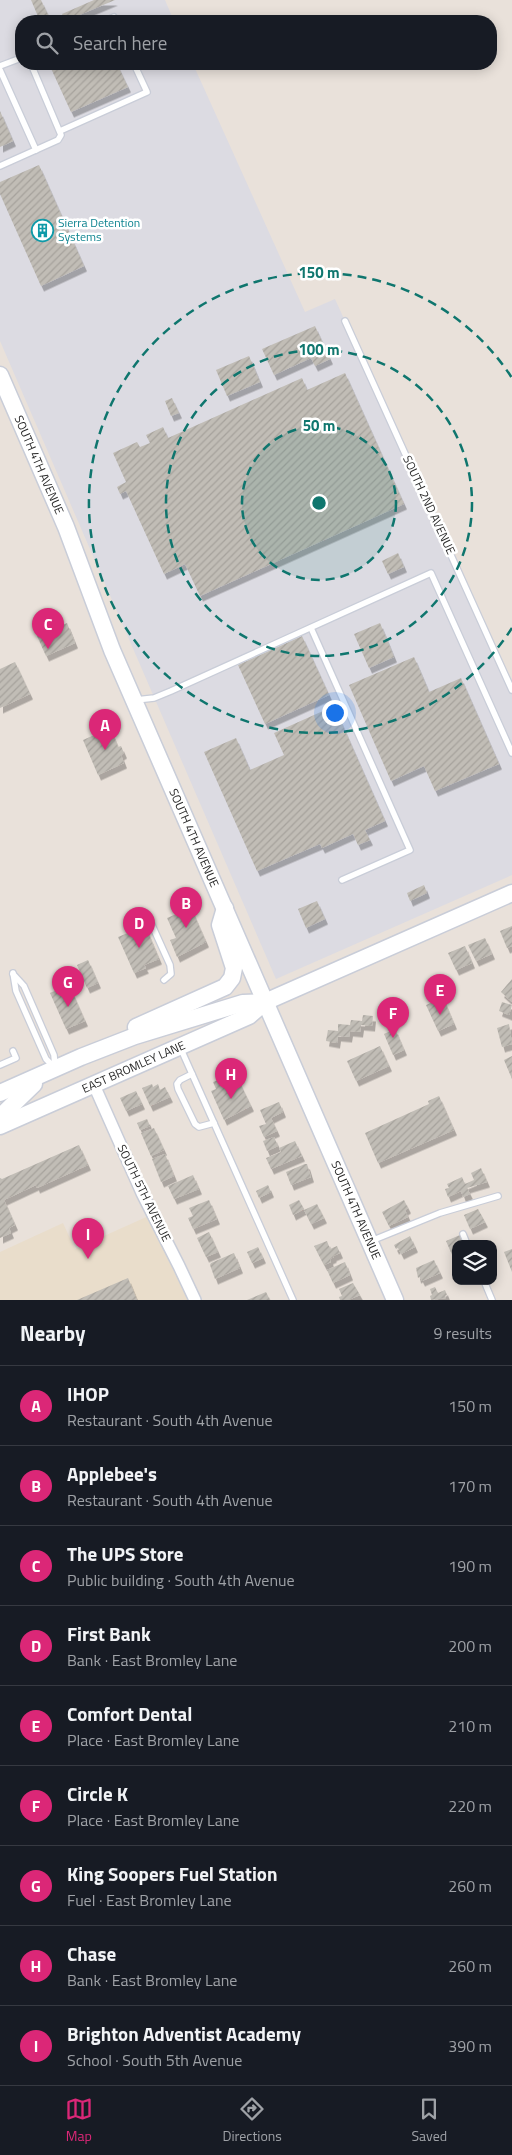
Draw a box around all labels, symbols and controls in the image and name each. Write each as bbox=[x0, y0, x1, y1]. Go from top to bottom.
search box bbox=[15, 15, 497, 70]
text: Search here bbox=[73, 28, 167, 57]
icon: search bbox=[33, 29, 61, 57]
place label: Sierra Detention Systems bbox=[58, 213, 140, 246]
building icon: Sierra Detention Systems bbox=[30, 218, 54, 242]
text: 150 m bbox=[298, 261, 340, 284]
text: 100 m bbox=[298, 338, 340, 361]
street label: SOUTH 4TH AVENUE bbox=[10, 412, 69, 517]
text: 50 m bbox=[303, 414, 335, 437]
street label: SOUTH 2ND AVENUE bbox=[398, 452, 461, 558]
centre of rings bbox=[310, 494, 328, 512]
pin: C bbox=[32, 608, 64, 649]
your location bbox=[322, 700, 348, 726]
pin: A bbox=[89, 709, 121, 750]
street label: SOUTH 4TH AVENUE bbox=[164, 785, 224, 890]
pin: B bbox=[170, 887, 202, 928]
pin: D bbox=[123, 907, 155, 948]
pin: G bbox=[52, 966, 84, 1007]
pin: E bbox=[424, 974, 456, 1015]
pin: F bbox=[377, 997, 409, 1038]
street label: EAST BROMLEY LANE bbox=[79, 1035, 188, 1098]
pin: H bbox=[215, 1058, 247, 1099]
street label: SOUTH 5TH AVENUE bbox=[113, 1141, 176, 1245]
street label: SOUTH 4TH AVENUE bbox=[326, 1158, 386, 1263]
pin: I bbox=[72, 1218, 104, 1259]
map controls bbox=[452, 1240, 497, 1285]
button: layers bbox=[452, 1240, 497, 1285]
text: Nearby bbox=[20, 1317, 85, 1349]
text: 9 results bbox=[433, 1321, 492, 1345]
text: IHOP bbox=[67, 1379, 109, 1408]
text: A bbox=[31, 1394, 41, 1418]
text: 150 m bbox=[448, 1394, 492, 1418]
text: Restaurant · South 4th Avenue bbox=[67, 1408, 273, 1432]
text: Applebee's bbox=[67, 1459, 157, 1488]
text: B bbox=[31, 1474, 41, 1498]
text: 170 m bbox=[448, 1474, 492, 1498]
text: Restaurant · South 4th Avenue bbox=[67, 1488, 273, 1512]
text: The UPS Store bbox=[67, 1539, 184, 1568]
text: C bbox=[32, 1554, 40, 1578]
text: 190 m bbox=[448, 1554, 492, 1578]
text: Public building · South 4th Avenue bbox=[67, 1568, 295, 1592]
text: First Bank bbox=[67, 1619, 151, 1648]
text: D bbox=[31, 1634, 41, 1658]
text: 200 m bbox=[448, 1634, 492, 1658]
text: Bank · East Bromley Lane bbox=[67, 1648, 237, 1672]
text: Comfort Dental bbox=[67, 1699, 192, 1728]
text: E bbox=[32, 1714, 40, 1738]
text: 210 m bbox=[448, 1714, 492, 1738]
text: Place · East Bromley Lane bbox=[67, 1728, 239, 1752]
text: Circle K bbox=[67, 1779, 128, 1808]
text: F bbox=[32, 1794, 40, 1818]
text: 220 m bbox=[448, 1794, 492, 1818]
text: Place · East Bromley Lane bbox=[67, 1808, 239, 1832]
text: King Soopers Fuel Station bbox=[67, 1859, 277, 1888]
text: G bbox=[31, 1874, 41, 1898]
text: 260 m bbox=[448, 1874, 492, 1898]
text: Fuel · East Bromley Lane bbox=[67, 1888, 232, 1912]
text: Chase bbox=[67, 1939, 116, 1968]
text: H bbox=[31, 1954, 41, 1978]
text: 260 m bbox=[448, 1954, 492, 1978]
text: Bank · East Bromley Lane bbox=[67, 1968, 237, 1992]
text: Brighton Adventist Academy bbox=[67, 2019, 301, 2048]
text: I bbox=[34, 2034, 38, 2058]
text: 390 m bbox=[448, 2034, 492, 2058]
text: School · South 5th Avenue bbox=[67, 2048, 242, 2072]
tab: Map bbox=[65, 2095, 93, 2146]
tab: Directions bbox=[222, 2095, 282, 2146]
tab: Saved bbox=[412, 2095, 447, 2146]

